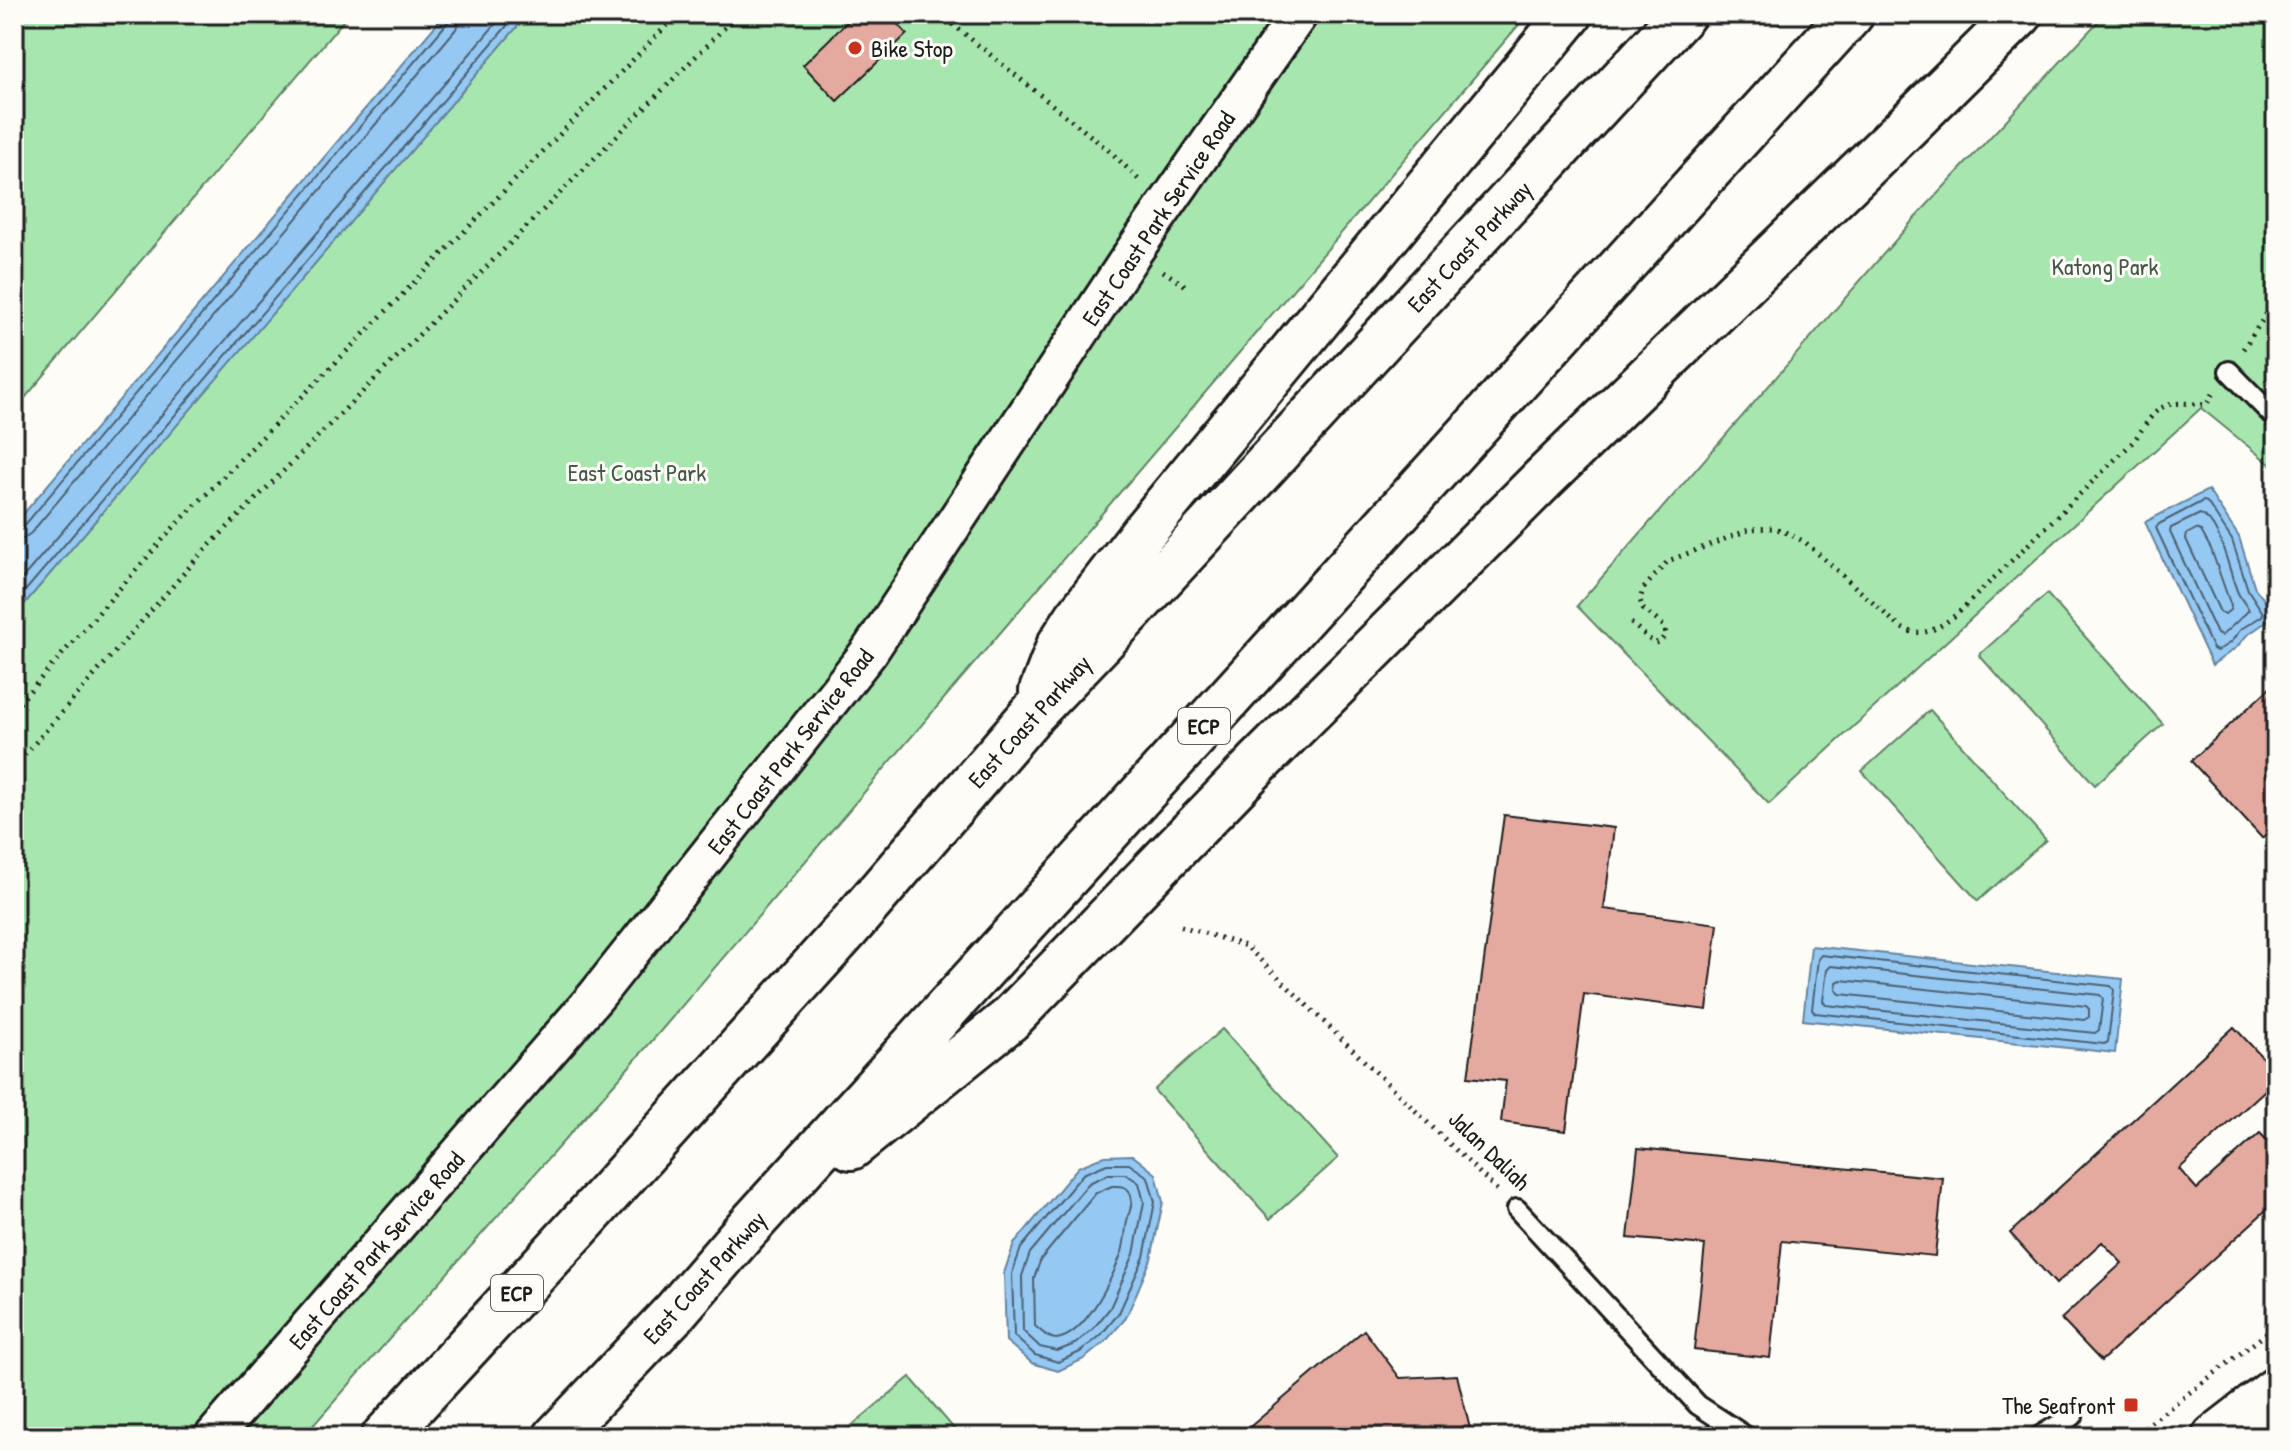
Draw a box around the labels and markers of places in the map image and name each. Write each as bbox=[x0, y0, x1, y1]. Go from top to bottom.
place label: Bike Stop bbox=[871, 32, 953, 64]
marker: Bike Stop bbox=[846, 39, 864, 57]
place label: The Seafront bbox=[2002, 1389, 2116, 1421]
marker: The Seafront bbox=[2122, 1396, 2140, 1414]

